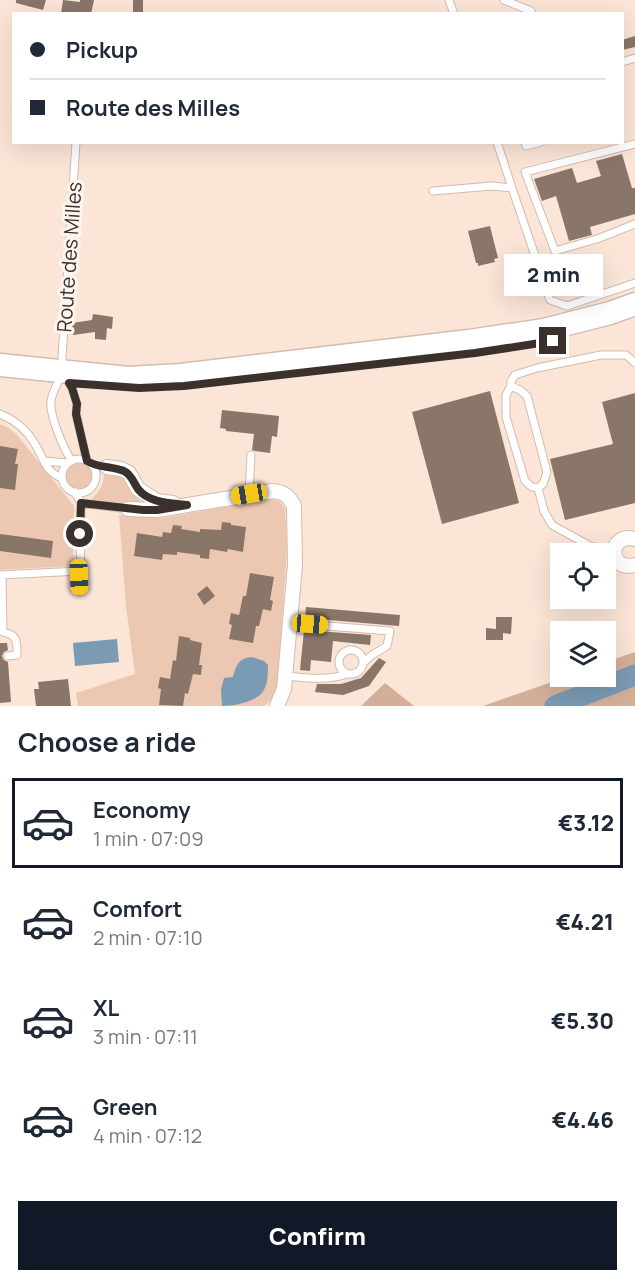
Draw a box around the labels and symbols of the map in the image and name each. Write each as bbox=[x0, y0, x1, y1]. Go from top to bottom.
street label: Route des Milles bbox=[50, 181, 88, 333]
callout: 2 min bbox=[504, 254, 602, 296]
route end bbox=[539, 327, 566, 354]
car bbox=[230, 482, 268, 506]
route start bbox=[66, 520, 93, 547]
car bbox=[69, 559, 89, 595]
car bbox=[291, 614, 329, 634]

